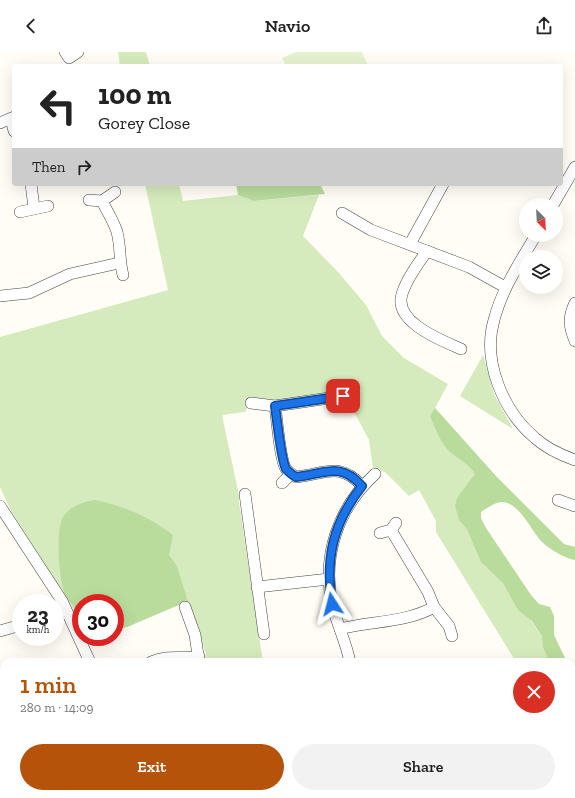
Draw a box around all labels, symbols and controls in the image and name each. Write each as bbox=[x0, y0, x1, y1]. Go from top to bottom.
icon: back bbox=[20, 15, 42, 37]
text: Navio bbox=[265, 15, 310, 37]
icon: share bbox=[533, 15, 555, 37]
text: 100 m bbox=[98, 78, 171, 111]
icon: left bbox=[32, 80, 84, 132]
text: Gorey Close bbox=[98, 112, 190, 134]
icon: right bbox=[73, 156, 95, 178]
text: Then bbox=[32, 158, 65, 176]
north arrow bbox=[519, 198, 563, 242]
map controls bbox=[519, 198, 563, 294]
button: layers bbox=[519, 250, 563, 294]
pin bbox=[326, 379, 360, 413]
icon: arrive bbox=[332, 385, 354, 407]
position arrow bbox=[311, 583, 353, 625]
speed limit sign: 30 bbox=[72, 594, 124, 646]
text: 23 bbox=[27, 603, 49, 627]
text: km/h bbox=[27, 624, 49, 636]
text: 1 min bbox=[20, 670, 76, 699]
button: close bbox=[513, 671, 555, 713]
text: 280 m · 14:09 bbox=[20, 700, 93, 715]
button: Exit bbox=[20, 744, 284, 790]
button: Share bbox=[292, 744, 555, 790]

